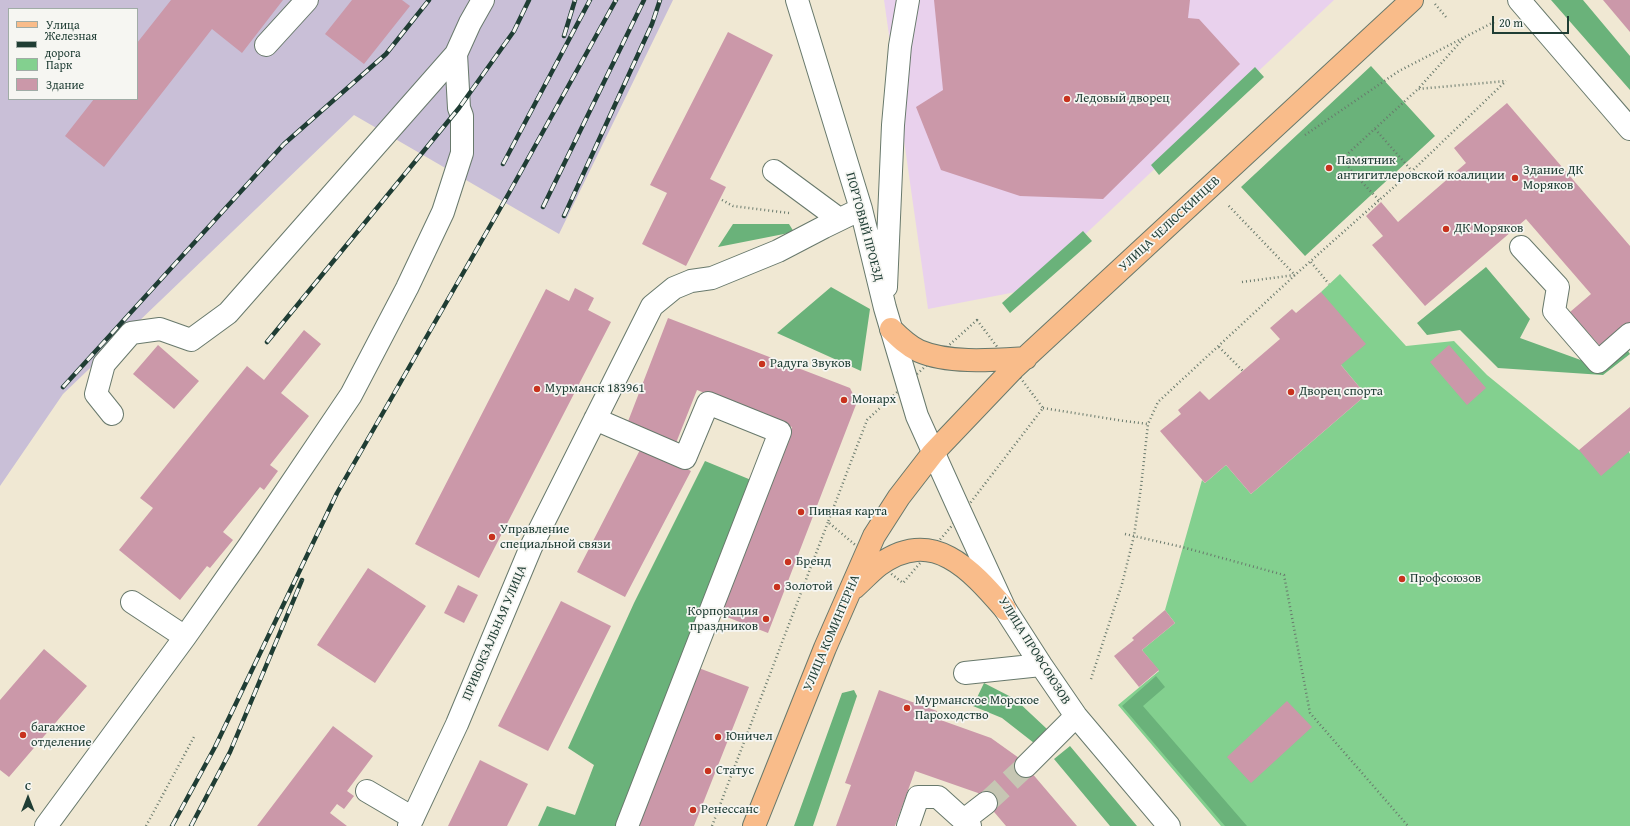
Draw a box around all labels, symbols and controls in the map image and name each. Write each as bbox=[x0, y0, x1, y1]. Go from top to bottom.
legend bbox=[8, 8, 138, 100]
scale bar bbox=[1494, 8, 1571, 34]
text: 20 m bbox=[1499, 14, 1523, 31]
text: Улица bbox=[46, 16, 80, 33]
text: Железная дорога bbox=[45, 27, 97, 61]
text: Парк bbox=[46, 56, 72, 73]
text: Здание bbox=[46, 76, 84, 93]
place label: Ледовый дворец bbox=[1075, 91, 1170, 107]
marker: Ледовый дворец bbox=[1062, 94, 1072, 104]
place label: Памятник антигитлеровской коалиции bbox=[1337, 153, 1505, 184]
marker: Памятник антигитлеровской коалиции bbox=[1324, 163, 1334, 173]
place label: Здание ДК Моряков bbox=[1523, 163, 1584, 194]
street label: ПОРТОВЫЙ ПРОЕЗД bbox=[842, 171, 886, 283]
street label: УЛИЦА ЧЕЛЮСКИНЦЕВ bbox=[1116, 173, 1224, 275]
marker: Здание ДК Моряков bbox=[1510, 173, 1520, 183]
place label: ДК Моряков bbox=[1454, 221, 1523, 237]
marker: ДК Моряков bbox=[1441, 224, 1451, 234]
place label: Радуга Звуков bbox=[770, 356, 851, 372]
marker: Радуга Звуков bbox=[757, 359, 767, 369]
place label: Мурманск 183961 bbox=[545, 381, 645, 397]
marker: Мурманск 183961 bbox=[532, 384, 542, 394]
place label: Дворец спорта bbox=[1299, 384, 1383, 400]
marker: Дворец спорта bbox=[1286, 387, 1296, 397]
place label: Монарх bbox=[852, 392, 896, 408]
marker: Монарх bbox=[839, 395, 849, 405]
place label: Пивная карта bbox=[809, 504, 887, 520]
marker: Пивная карта bbox=[796, 507, 806, 517]
place label: Управление специальной связи bbox=[500, 522, 611, 553]
marker: Управление специальной связи bbox=[487, 532, 497, 542]
place label: Бренд bbox=[796, 554, 831, 570]
marker: Бренд bbox=[783, 557, 793, 567]
street label: ПРИВОКЗАЛЬНАЯ УЛИЦА bbox=[459, 563, 531, 703]
place label: Профсоюзов bbox=[1410, 571, 1481, 587]
street label: УЛИЦА КОМИНТЕРНА bbox=[800, 572, 864, 694]
marker: Профсоюзов bbox=[1397, 574, 1407, 584]
place label: Золотой bbox=[785, 579, 833, 595]
marker: Золотой bbox=[772, 582, 782, 592]
street label: УЛИЦА ПРОФСОЮЗОВ bbox=[995, 594, 1073, 708]
place label: Корпорация праздников bbox=[687, 604, 758, 635]
marker: Корпорация праздников bbox=[761, 614, 771, 624]
place label: Мурманское Морское Пароходство bbox=[915, 693, 1039, 724]
marker: Мурманское Морское Пароходство bbox=[902, 703, 912, 713]
place label: багажное отделение bbox=[31, 720, 92, 751]
place label: Юничел bbox=[726, 729, 773, 745]
marker: багажное отделение bbox=[18, 730, 28, 740]
marker: Юничел bbox=[713, 732, 723, 742]
place label: Статус bbox=[716, 763, 754, 779]
marker: Статус bbox=[703, 766, 713, 776]
north arrow bbox=[8, 778, 48, 818]
text: С bbox=[25, 778, 31, 794]
place label: Ренессанс bbox=[701, 802, 759, 818]
marker: Ренессанс bbox=[688, 805, 698, 815]

